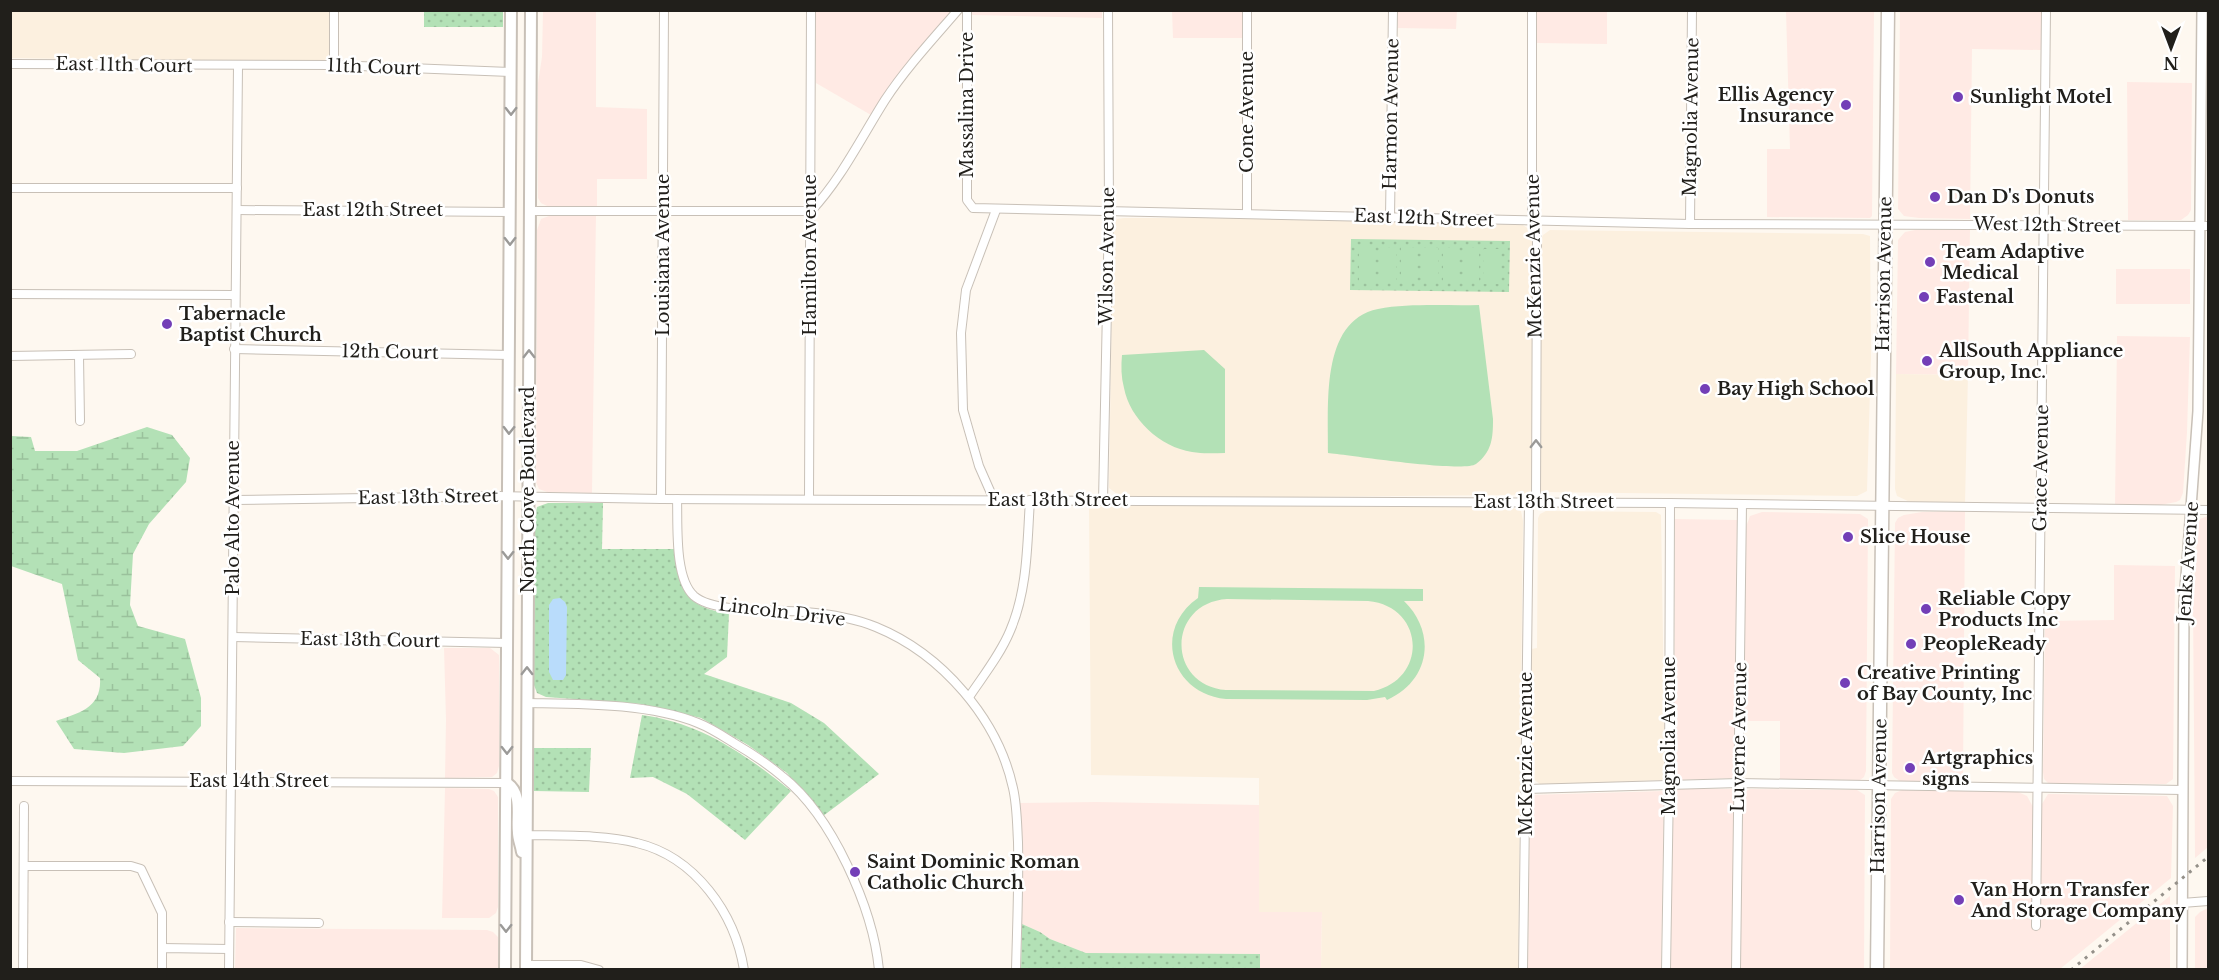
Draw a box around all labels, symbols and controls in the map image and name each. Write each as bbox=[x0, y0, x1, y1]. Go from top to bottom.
north arrow bbox=[2141, 18, 2201, 78]
street label: Massalina Drive bbox=[956, 32, 978, 178]
street label: Magnolia Avenue bbox=[1679, 37, 1703, 197]
street label: Harmon Avenue bbox=[1379, 38, 1403, 190]
street label: Cone Avenue bbox=[1236, 51, 1258, 173]
street label: East 11th Court bbox=[55, 53, 193, 77]
text: N bbox=[2163, 53, 2179, 73]
street label: 11th Court bbox=[327, 54, 422, 80]
place label: Ellis Agency Insurance bbox=[1718, 84, 1834, 127]
place label: Sunlight Motel bbox=[1970, 86, 2113, 108]
marker: Sunlight Motel bbox=[1951, 90, 1965, 104]
marker: Ellis Agency Insurance bbox=[1839, 98, 1853, 112]
one-way arrow bbox=[505, 106, 517, 115]
street label: Louisiana Avenue bbox=[652, 174, 674, 336]
street label: Hamilton Avenue bbox=[799, 174, 821, 336]
street label: McKenzie Avenue bbox=[1522, 174, 1546, 338]
place label: Dan D's Donuts bbox=[1947, 186, 2094, 208]
street label: Wilson Avenue bbox=[1095, 187, 1119, 326]
marker: Dan D's Donuts bbox=[1928, 190, 1942, 204]
street label: Harrison Avenue bbox=[1872, 196, 1896, 352]
street label: East 12th Street bbox=[303, 199, 444, 221]
street label: East 12th Street bbox=[1353, 205, 1495, 231]
street label: West 12th Street bbox=[1972, 213, 2121, 237]
one-way arrow bbox=[504, 236, 516, 245]
place label: Team Adaptive Medical bbox=[1942, 241, 2084, 284]
marker: Team Adaptive Medical bbox=[1923, 255, 1937, 269]
place label: Fastenal bbox=[1936, 286, 2014, 308]
marker: Fastenal bbox=[1917, 290, 1931, 304]
place label: Tabernacle Baptist Church bbox=[179, 303, 322, 346]
marker: Tabernacle Baptist Church bbox=[160, 317, 174, 331]
street label: 12th Court bbox=[341, 340, 439, 364]
place label: AllSouth Appliance Group, Inc. bbox=[1938, 340, 2123, 383]
one-way arrow bbox=[523, 350, 535, 359]
marker: AllSouth Appliance Group, Inc. bbox=[1920, 354, 1934, 368]
place label: Bay High School bbox=[1717, 378, 1875, 400]
marker: Bay High School bbox=[1698, 382, 1712, 396]
street label: North Cove Boulevard bbox=[517, 386, 539, 594]
street label: Grace Avenue bbox=[2029, 404, 2053, 532]
one-way arrow bbox=[503, 426, 515, 435]
one-way arrow bbox=[1530, 439, 1542, 448]
street label: Palo Alto Avenue bbox=[222, 440, 244, 596]
street label: East 13th Street bbox=[357, 485, 499, 509]
street label: East 13th Street bbox=[988, 489, 1129, 511]
street label: East 13th Street bbox=[1474, 491, 1615, 513]
street label: Jenks Avenue bbox=[2173, 501, 2203, 625]
place label: Slice House bbox=[1860, 526, 1970, 548]
marker: Slice House bbox=[1841, 530, 1855, 544]
one-way arrow bbox=[502, 550, 514, 559]
place label: Reliable Copy Products Inc bbox=[1938, 588, 2071, 631]
street label: Lincoln Drive bbox=[717, 593, 847, 631]
marker: Reliable Copy Products Inc bbox=[1919, 602, 1933, 616]
street label: East 13th Court bbox=[300, 628, 441, 652]
place label: PeopleReady bbox=[1923, 633, 2047, 655]
marker: PeopleReady bbox=[1904, 637, 1918, 651]
street label: Magnolia Avenue bbox=[1658, 656, 1680, 816]
street label: Luverne Avenue bbox=[1727, 662, 1751, 812]
place label: Creative Printing of Bay County, Inc bbox=[1857, 662, 2032, 705]
one-way arrow bbox=[521, 667, 533, 676]
street label: McKenzie Avenue bbox=[1515, 672, 1537, 836]
marker: Creative Printing of Bay County, Inc bbox=[1838, 676, 1852, 690]
street label: Harrison Avenue bbox=[1867, 718, 1891, 874]
one-way arrow bbox=[501, 745, 513, 754]
place label: Artgraphics signs bbox=[1921, 747, 2033, 790]
marker: Artgraphics signs bbox=[1903, 761, 1917, 775]
street label: East 14th Street bbox=[189, 770, 329, 792]
place label: Saint Dominic Roman Catholic Church bbox=[867, 851, 1080, 894]
marker: Saint Dominic Roman Catholic Church bbox=[848, 865, 862, 879]
place label: Van Horn Transfer And Storage Company bbox=[1970, 879, 2186, 922]
marker: Van Horn Transfer And Storage Company bbox=[1952, 893, 1966, 907]
one-way arrow bbox=[500, 923, 512, 932]

